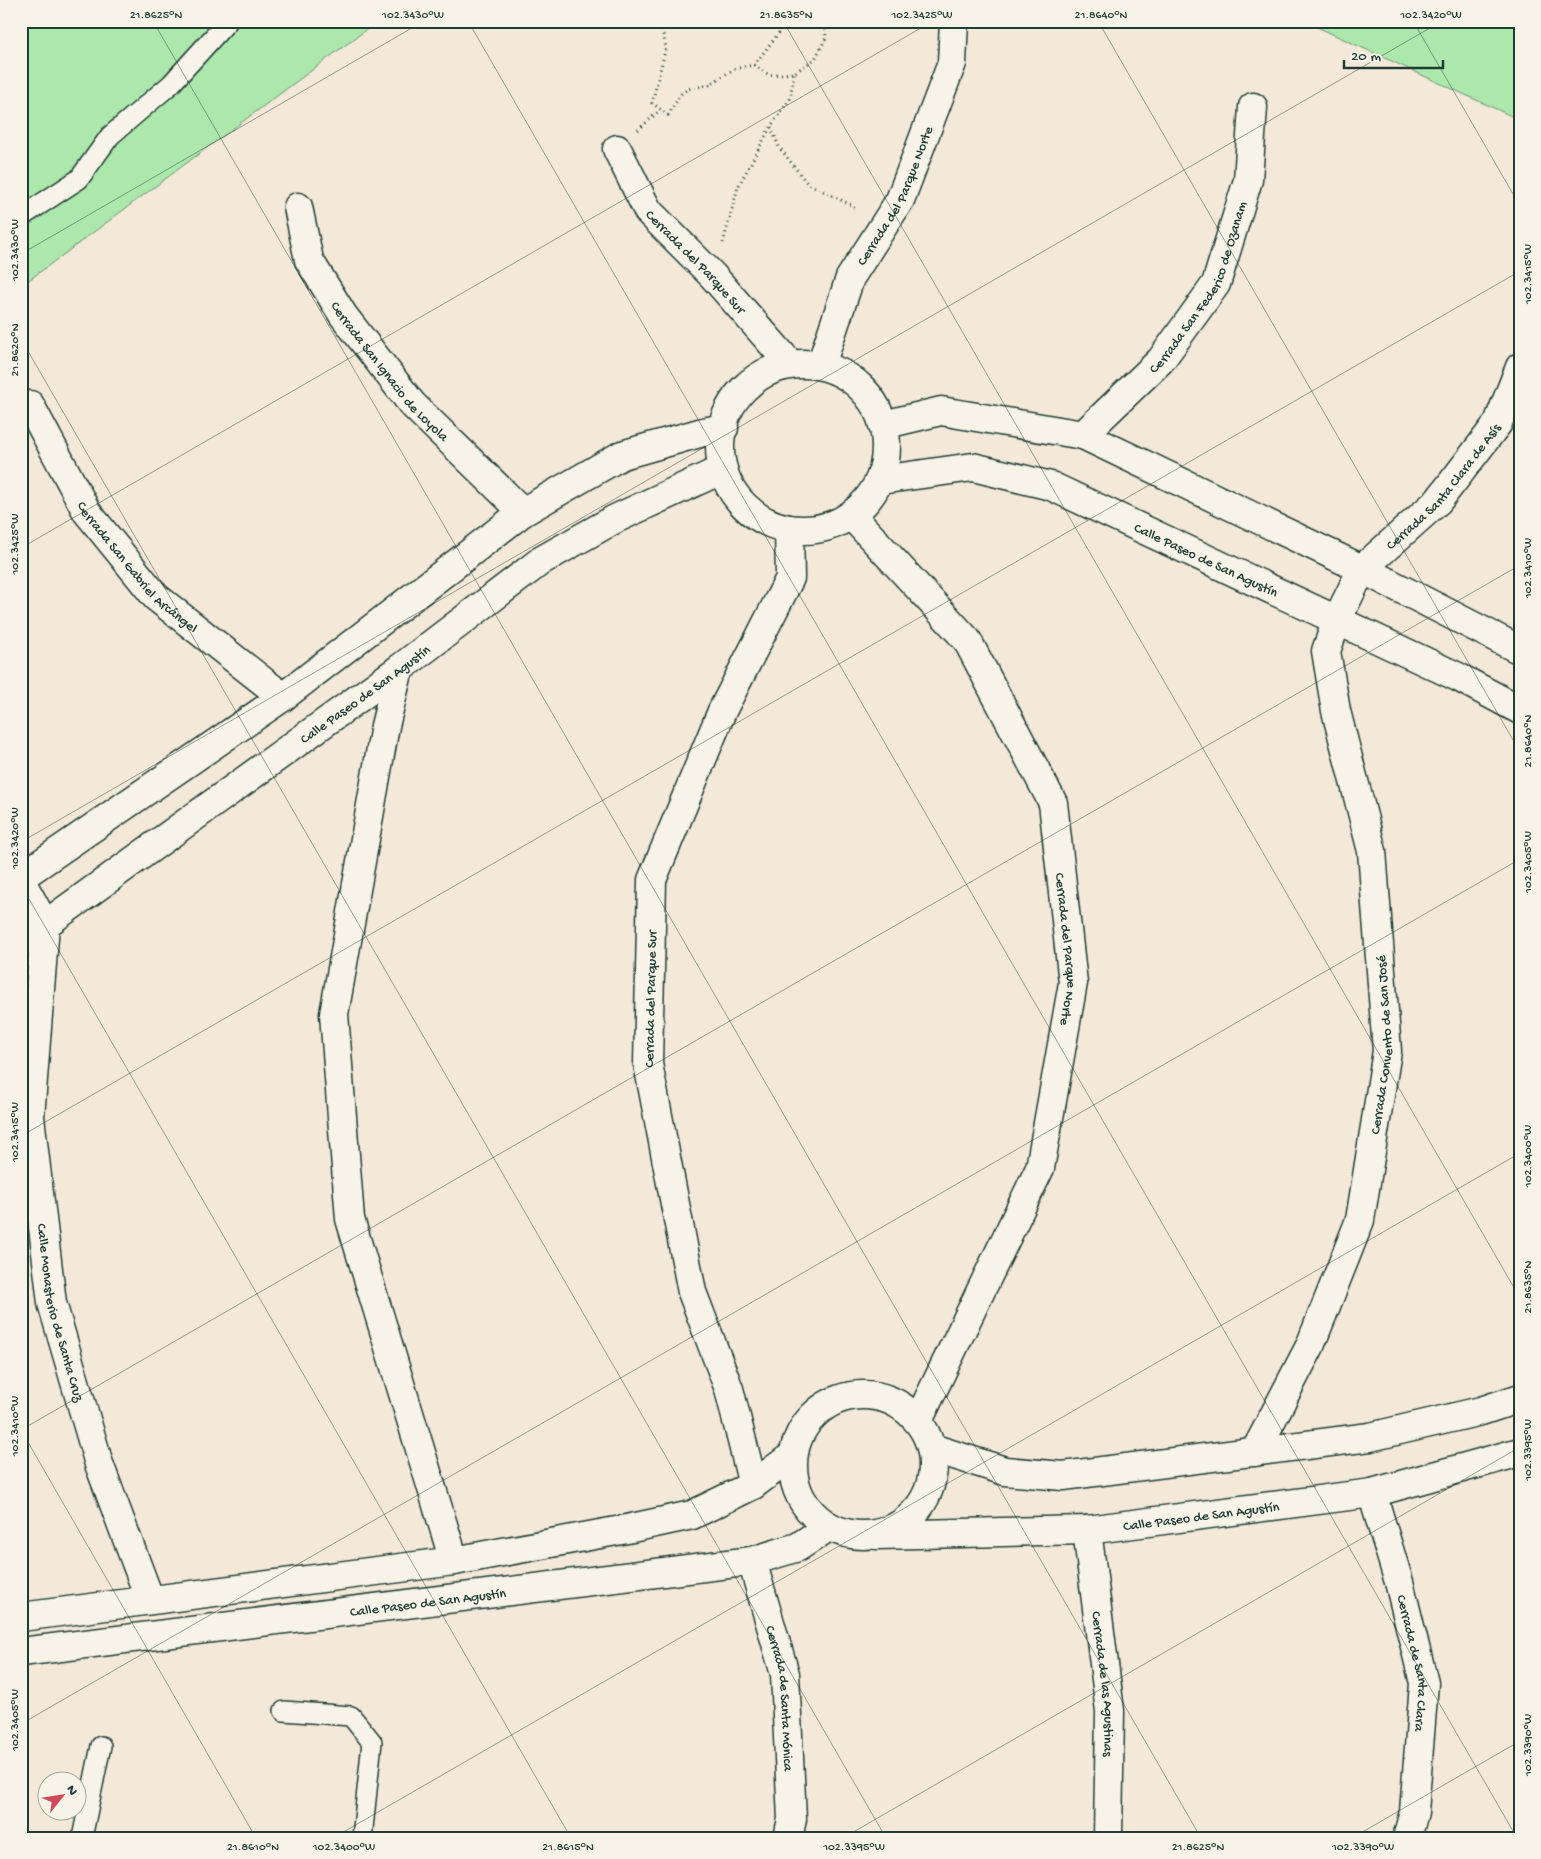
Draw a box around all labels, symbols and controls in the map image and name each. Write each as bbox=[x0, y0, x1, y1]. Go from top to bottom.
text: 21.8625°N bbox=[130, 9, 182, 23]
text: 102.3430°W bbox=[381, 9, 444, 23]
text: 21.8635°N bbox=[760, 9, 813, 23]
text: 102.3425°W bbox=[890, 9, 953, 23]
text: 21.8640°N bbox=[1075, 9, 1128, 23]
text: 102.3420°W bbox=[1399, 9, 1462, 23]
scale bar bbox=[1344, 38, 1442, 70]
text: 20 m bbox=[1351, 48, 1381, 66]
street label: Cerrada del Parque Norte bbox=[854, 124, 938, 269]
street label: Cerrada San Federico de Ozanam bbox=[1146, 200, 1252, 378]
street label: Cerrada del Parque Sur bbox=[641, 207, 749, 319]
text: 102.3430°W bbox=[9, 219, 23, 282]
text: 102.3415°W bbox=[1522, 244, 1536, 305]
street label: Cerrada San Ignacio de Loyola bbox=[326, 299, 452, 447]
text: 21.8620°N bbox=[9, 323, 23, 377]
street label: Cerrada Santa Clara de Asís bbox=[1383, 420, 1506, 555]
street label: Cerrada San Gabriel Arcángel bbox=[72, 499, 200, 638]
text: 102.3425°W bbox=[9, 513, 23, 576]
street label: Calle Paseo de San Agustín bbox=[1131, 520, 1280, 602]
text: 102.3410°W bbox=[1522, 538, 1536, 599]
street label: Calle Paseo de San Agustín bbox=[298, 642, 435, 749]
text: 21.8640°N bbox=[1522, 714, 1536, 767]
text: 102.3420°W bbox=[9, 807, 23, 870]
text: 102.3405°W bbox=[1522, 831, 1536, 894]
street label: Cerrada del Parque Norte bbox=[1050, 872, 1079, 1027]
street label: Cerrada del Parque Sur bbox=[641, 929, 662, 1069]
street label: Cerrada Convento de San José bbox=[1368, 954, 1398, 1136]
text: 102.3415°W bbox=[9, 1102, 23, 1163]
text: 102.3400°W bbox=[1522, 1125, 1536, 1188]
street label: Calle Monasterio de Santa Cruz bbox=[32, 1223, 87, 1405]
text: 21.8635°N bbox=[1522, 1260, 1536, 1313]
text: 102.3410°W bbox=[9, 1396, 23, 1457]
text: 102.3395°W bbox=[1522, 1419, 1536, 1482]
street label: Calle Paseo de San Agustín bbox=[1122, 1499, 1281, 1536]
street label: Calle Paseo de San Agustín bbox=[349, 1586, 507, 1622]
street label: Cerrada de Santa Clara bbox=[1391, 1593, 1430, 1733]
street label: Cerrada de las Agustinas bbox=[1086, 1610, 1116, 1758]
street label: Cerrada de Santa Mónica bbox=[760, 1624, 796, 1773]
text: 102.3405°W bbox=[9, 1689, 23, 1752]
text: 102.3390°W bbox=[1522, 1714, 1536, 1777]
north arrow bbox=[38, 1772, 88, 1822]
text: N bbox=[61, 1783, 81, 1799]
text: 21.8610°N bbox=[227, 1841, 279, 1855]
text: 102.3400°W bbox=[312, 1841, 375, 1855]
text: 21.8615°N bbox=[542, 1841, 594, 1855]
text: 102.3395°W bbox=[822, 1841, 885, 1855]
text: 21.8625°N bbox=[1172, 1841, 1224, 1855]
text: 102.3390°W bbox=[1331, 1841, 1394, 1855]

